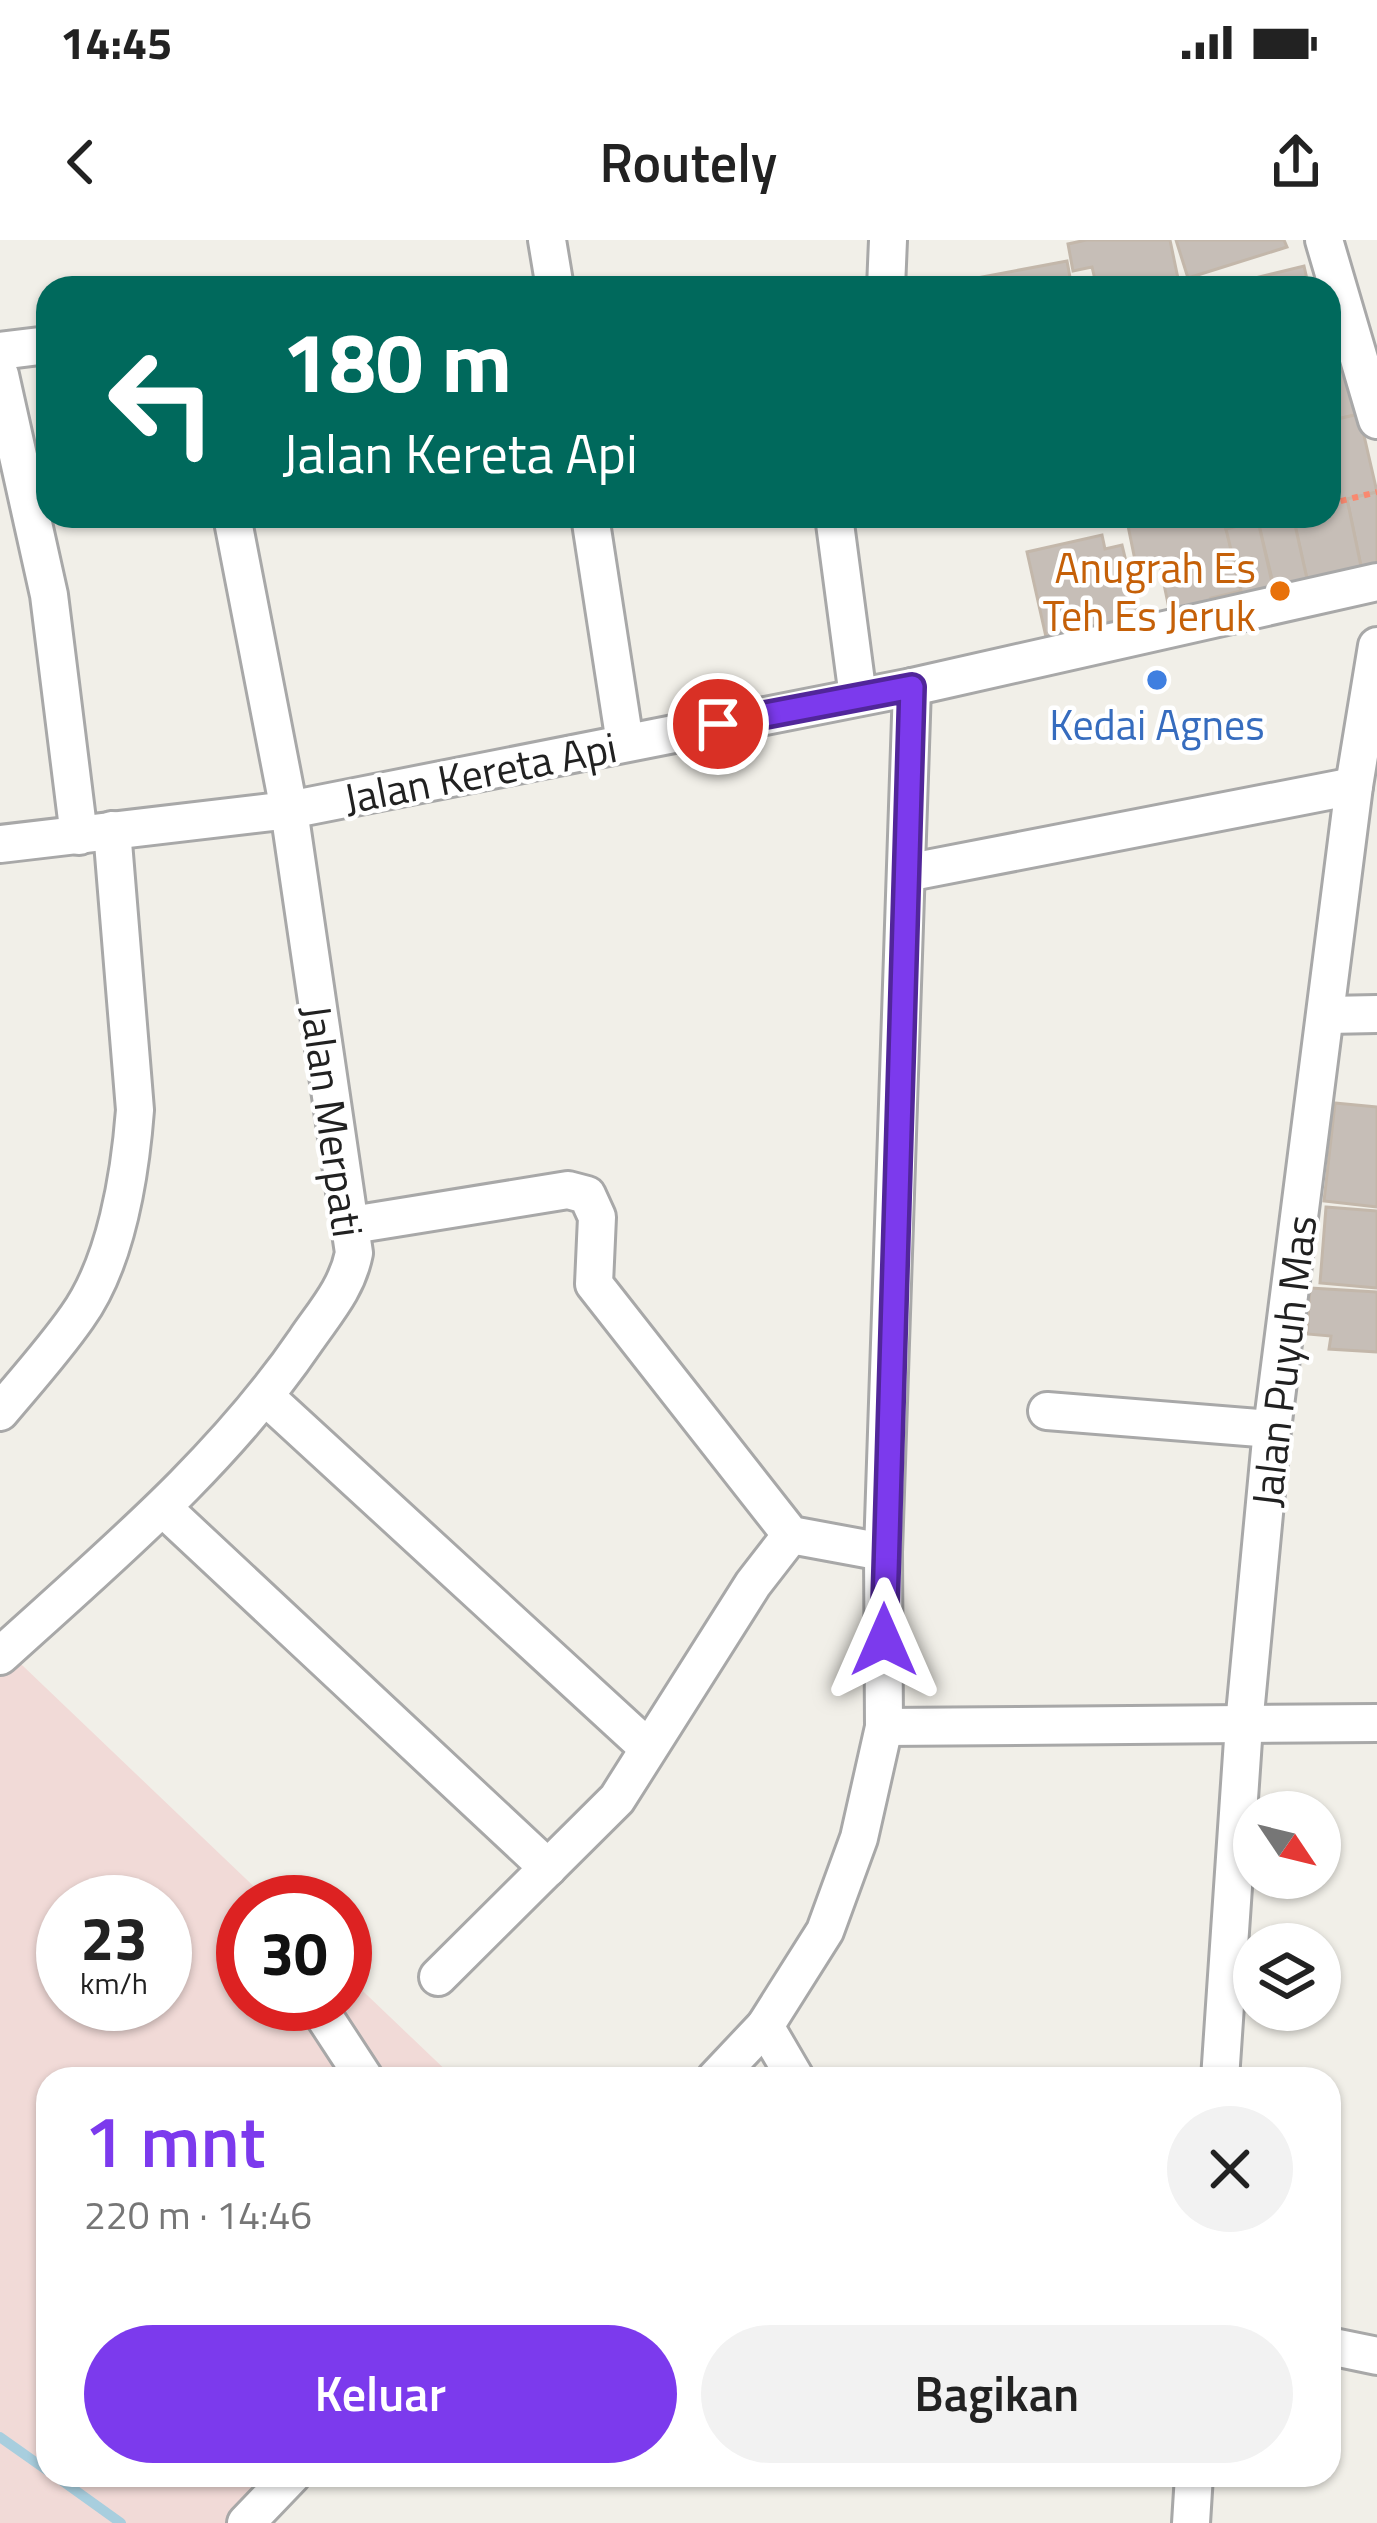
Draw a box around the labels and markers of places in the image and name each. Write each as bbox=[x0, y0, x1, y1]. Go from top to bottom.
place label: Anugrah Es Teh Es Jeruk bbox=[1043, 535, 1256, 647]
marker: Anugrah Es Teh Es Jeruk bbox=[1267, 578, 1293, 604]
marker: Kedai Agnes bbox=[1144, 667, 1170, 693]
pin bbox=[667, 673, 769, 775]
place label: Kedai Agnes bbox=[1049, 692, 1265, 756]

